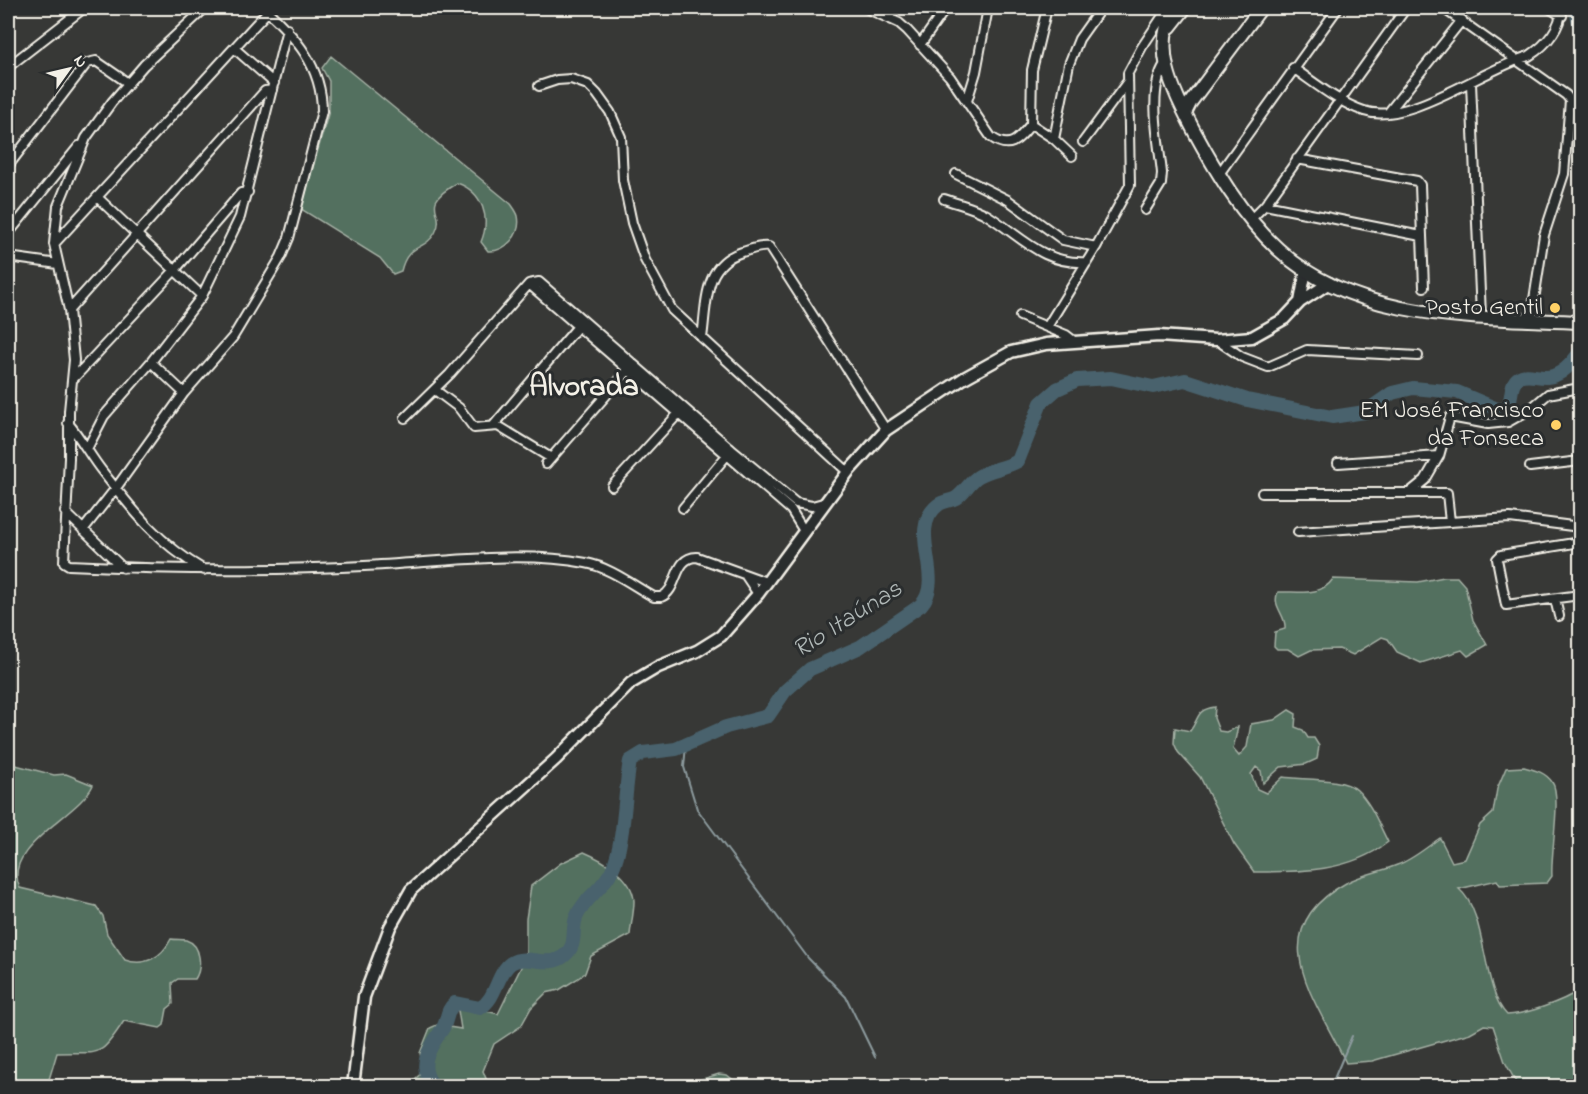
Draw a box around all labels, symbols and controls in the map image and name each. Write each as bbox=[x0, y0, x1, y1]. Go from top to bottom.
north arrow bbox=[39, 39, 99, 99]
text: N bbox=[67, 51, 93, 73]
place label: Posto Gentil bbox=[1425, 291, 1543, 326]
marker: Posto Gentil bbox=[1548, 301, 1562, 315]
district label: Alvorada bbox=[529, 366, 639, 410]
place label: EM José Francisco da Fonseca bbox=[1360, 394, 1544, 457]
marker: EM José Francisco da Fonseca bbox=[1549, 418, 1563, 432]
water label: Rio Itaúnas bbox=[786, 571, 911, 669]

